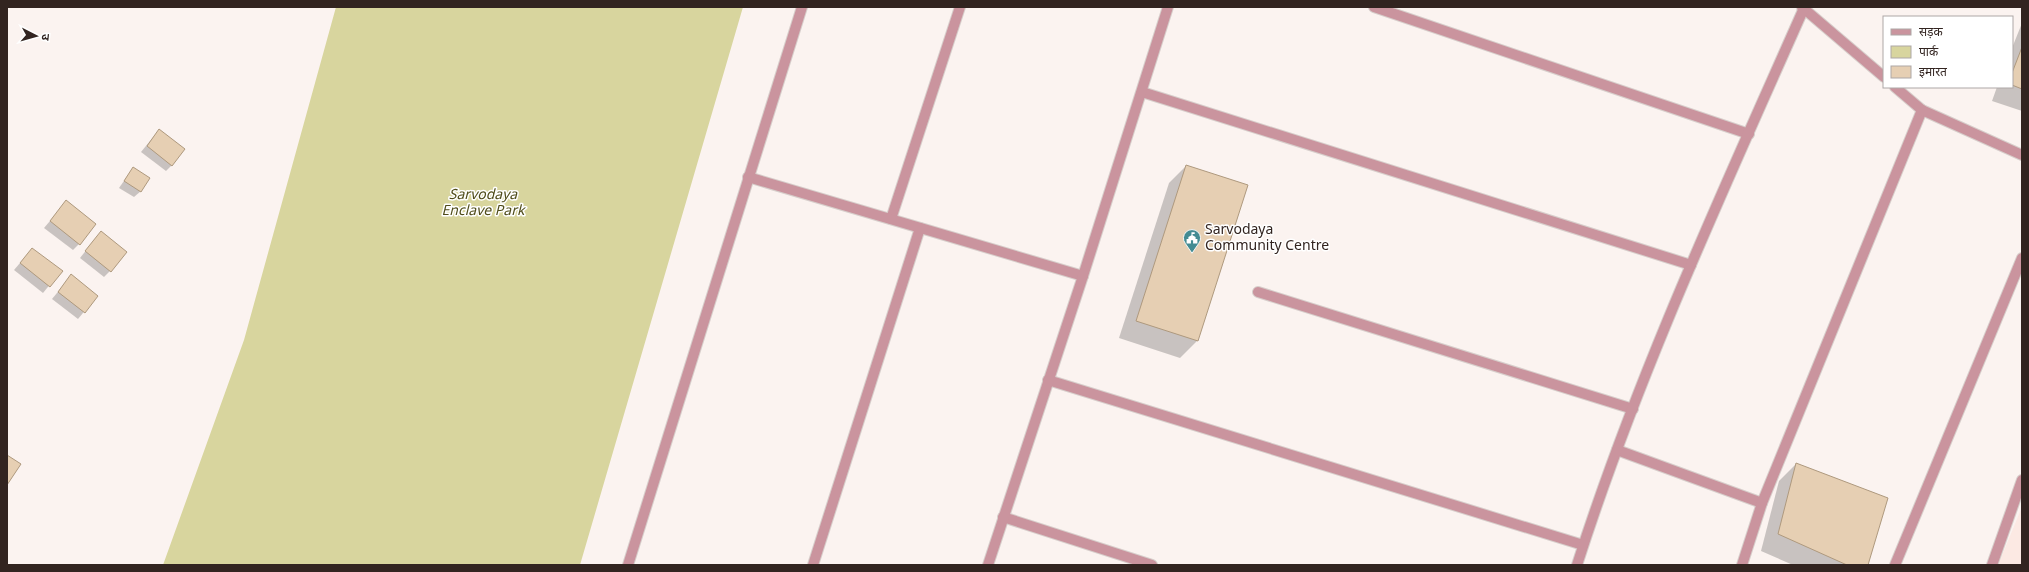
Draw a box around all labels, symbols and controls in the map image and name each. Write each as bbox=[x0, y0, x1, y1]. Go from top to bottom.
north arrow bbox=[16, 16, 56, 56]
legend bbox=[1883, 16, 2013, 88]
text: सड़क bbox=[1919, 25, 1944, 41]
text: उ bbox=[38, 33, 52, 41]
text: पार्क bbox=[1919, 45, 1939, 61]
text: इमारत bbox=[1919, 65, 1948, 81]
park label: Sarvodaya Enclave Park bbox=[442, 186, 527, 221]
place label: Sarvodaya Community Centre bbox=[1205, 221, 1329, 256]
public building icon: Sarvodaya Community Centre bbox=[1182, 228, 1202, 253]

